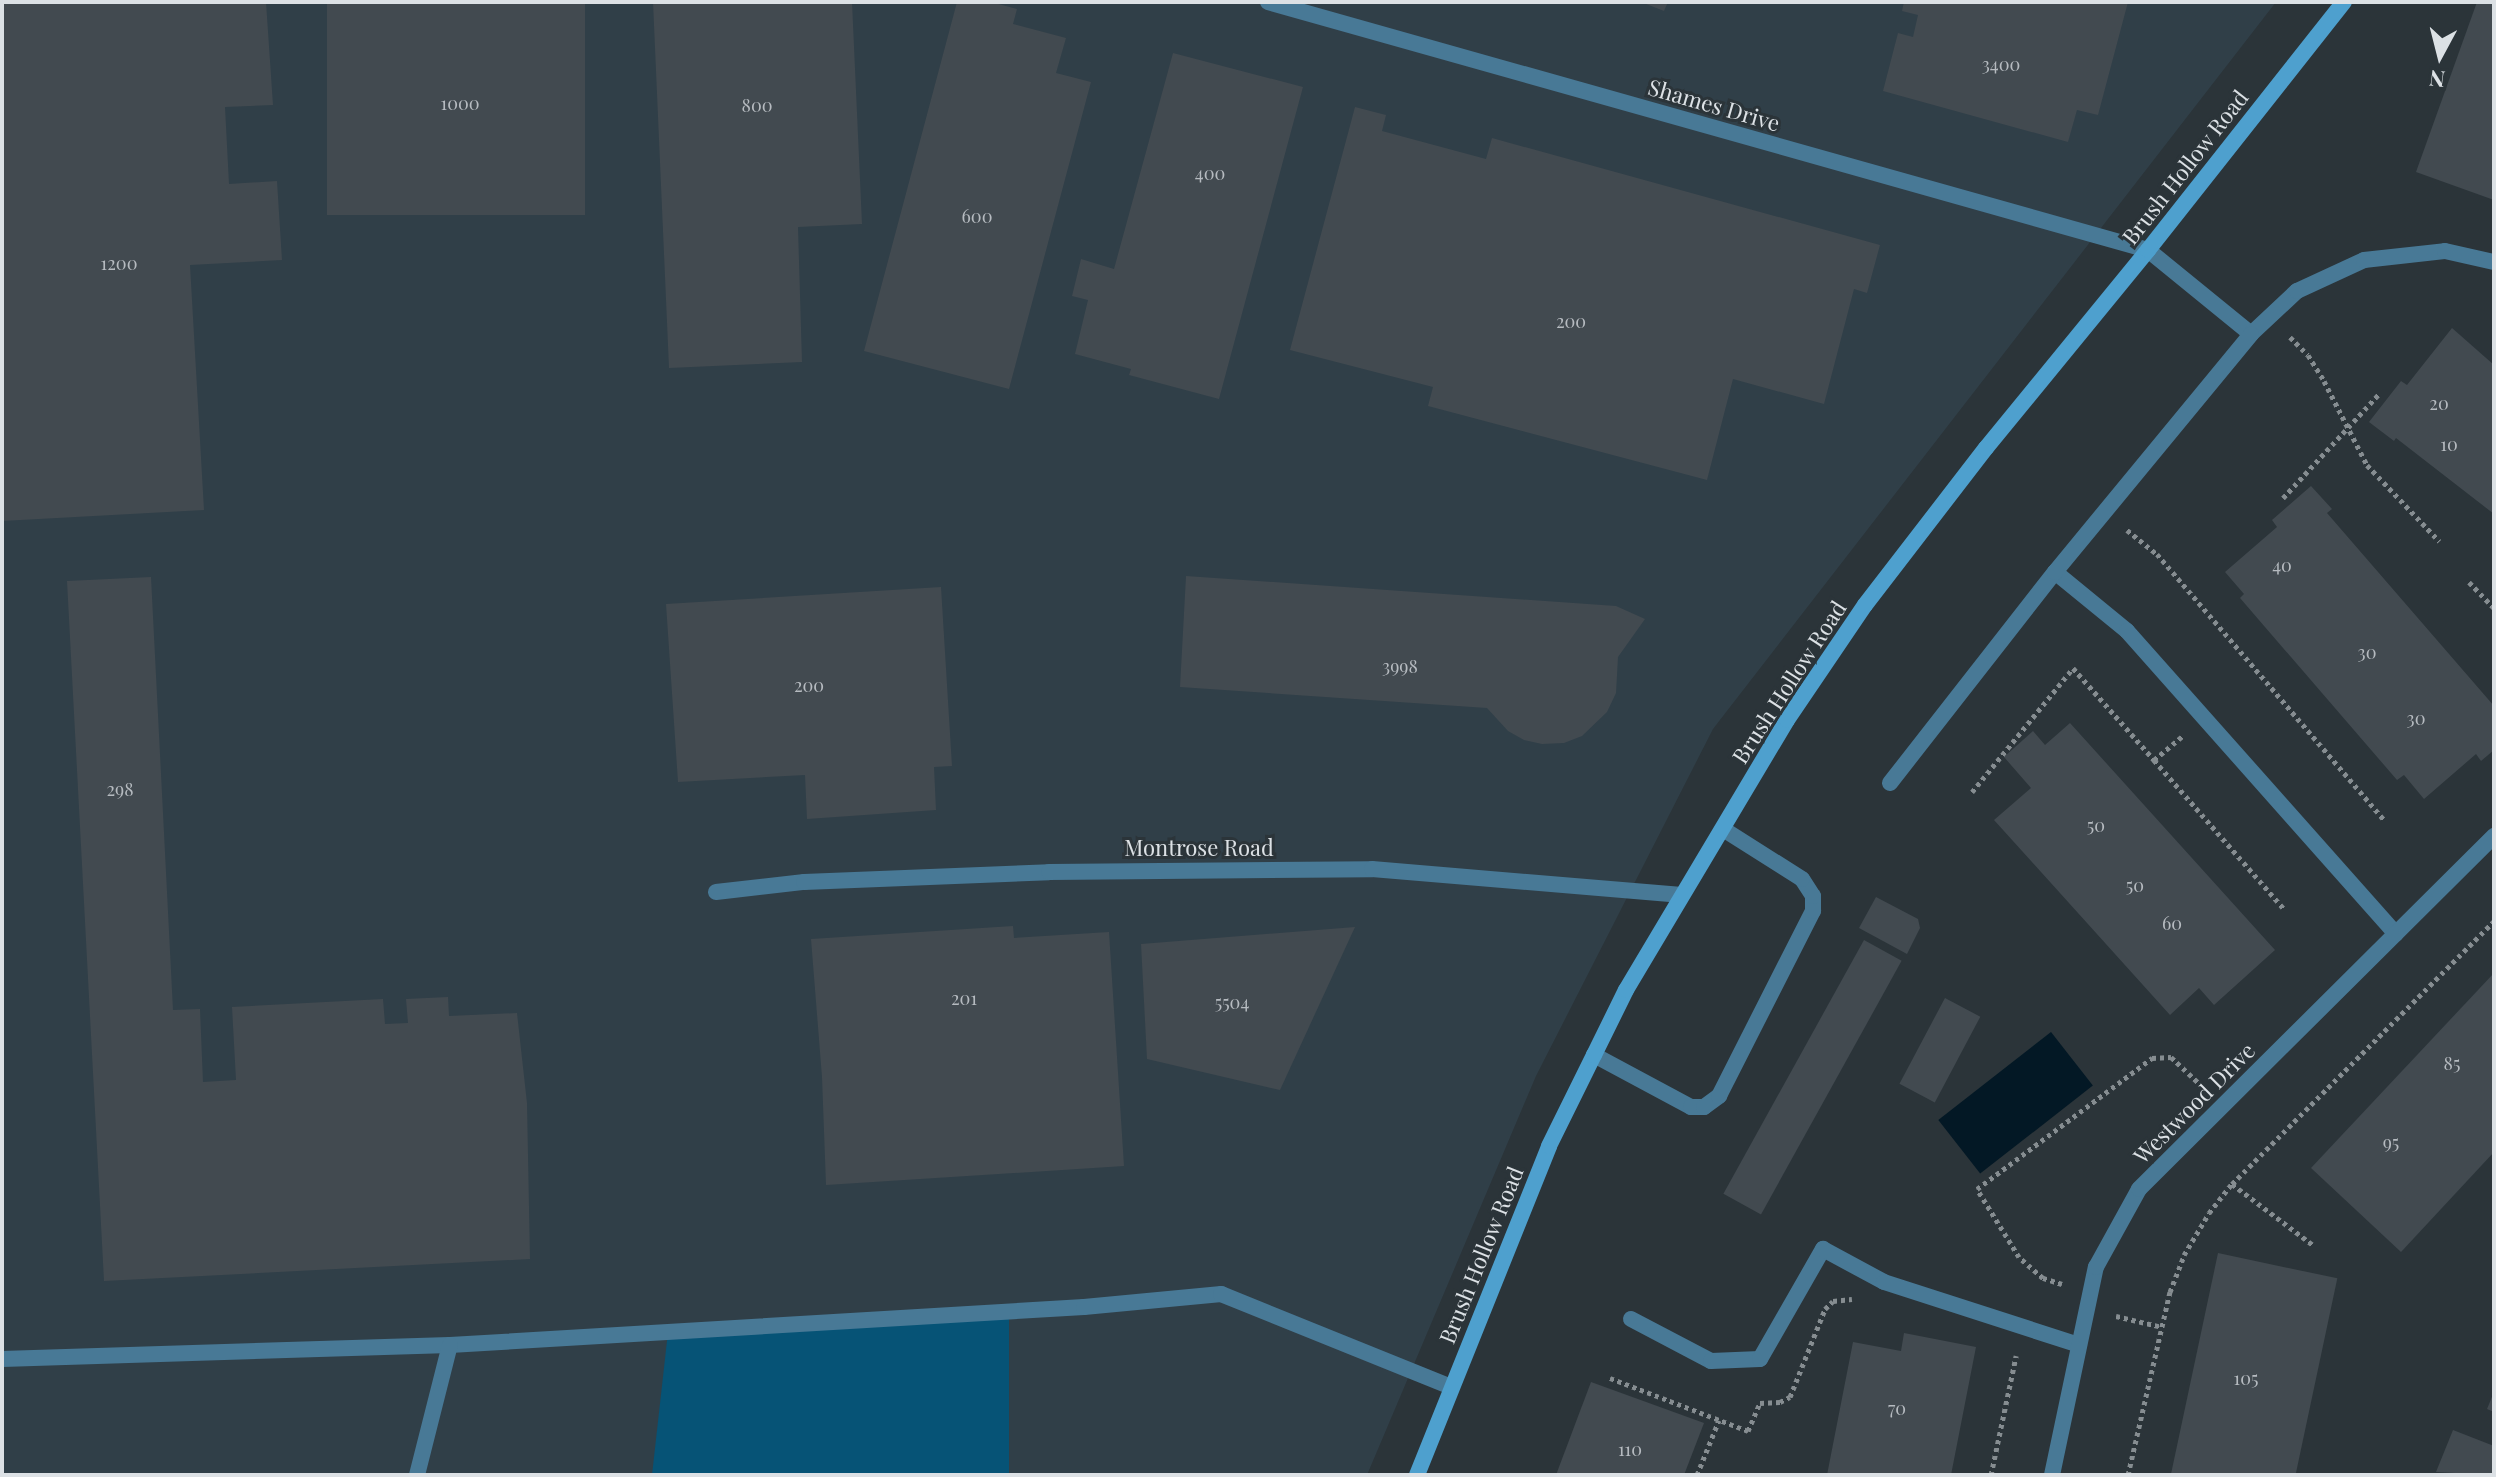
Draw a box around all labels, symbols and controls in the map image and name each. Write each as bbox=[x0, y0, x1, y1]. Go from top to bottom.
north arrow bbox=[2400, 16, 2480, 96]
house number: 3400 bbox=[1982, 53, 2020, 75]
text: N bbox=[2427, 64, 2447, 96]
street label: Shames Drive bbox=[1645, 74, 1783, 136]
street label: Brush Hollow Road bbox=[2116, 84, 2254, 250]
house number: 1000 bbox=[440, 92, 480, 114]
house number: 800 bbox=[742, 94, 772, 116]
house number: 400 bbox=[1195, 162, 1225, 184]
house number: 600 bbox=[962, 205, 992, 227]
house number: 1200 bbox=[101, 252, 137, 274]
house number: 200 bbox=[1556, 310, 1586, 332]
house number: 20 bbox=[2429, 392, 2449, 414]
house number: 10 bbox=[2440, 433, 2458, 455]
house number: 40 bbox=[2272, 554, 2292, 576]
street label: Brush Hollow Road bbox=[1726, 595, 1852, 769]
house number: 30 bbox=[2358, 641, 2376, 663]
house number: 3998 bbox=[1382, 655, 1418, 677]
house number: 200 bbox=[794, 674, 824, 696]
house number: 30 bbox=[2407, 707, 2425, 729]
house number: 298 bbox=[106, 778, 134, 800]
house number: 50 bbox=[2087, 814, 2105, 836]
street label: Montrose Road bbox=[1124, 835, 1274, 861]
house number: 50 bbox=[2126, 874, 2144, 896]
house number: 60 bbox=[2162, 912, 2182, 934]
house number: 201 bbox=[951, 987, 977, 1009]
house number: 5504 bbox=[1215, 991, 1249, 1013]
street label: Westwood Drive bbox=[2128, 1037, 2260, 1169]
house number: 85 bbox=[2444, 1052, 2460, 1074]
house number: 95 bbox=[2383, 1131, 2399, 1153]
street label: Brush Hollow Road bbox=[1433, 1162, 1529, 1348]
house number: 105 bbox=[2234, 1367, 2258, 1389]
house number: 70 bbox=[1888, 1397, 1906, 1419]
house number: 110 bbox=[1618, 1438, 1642, 1460]

